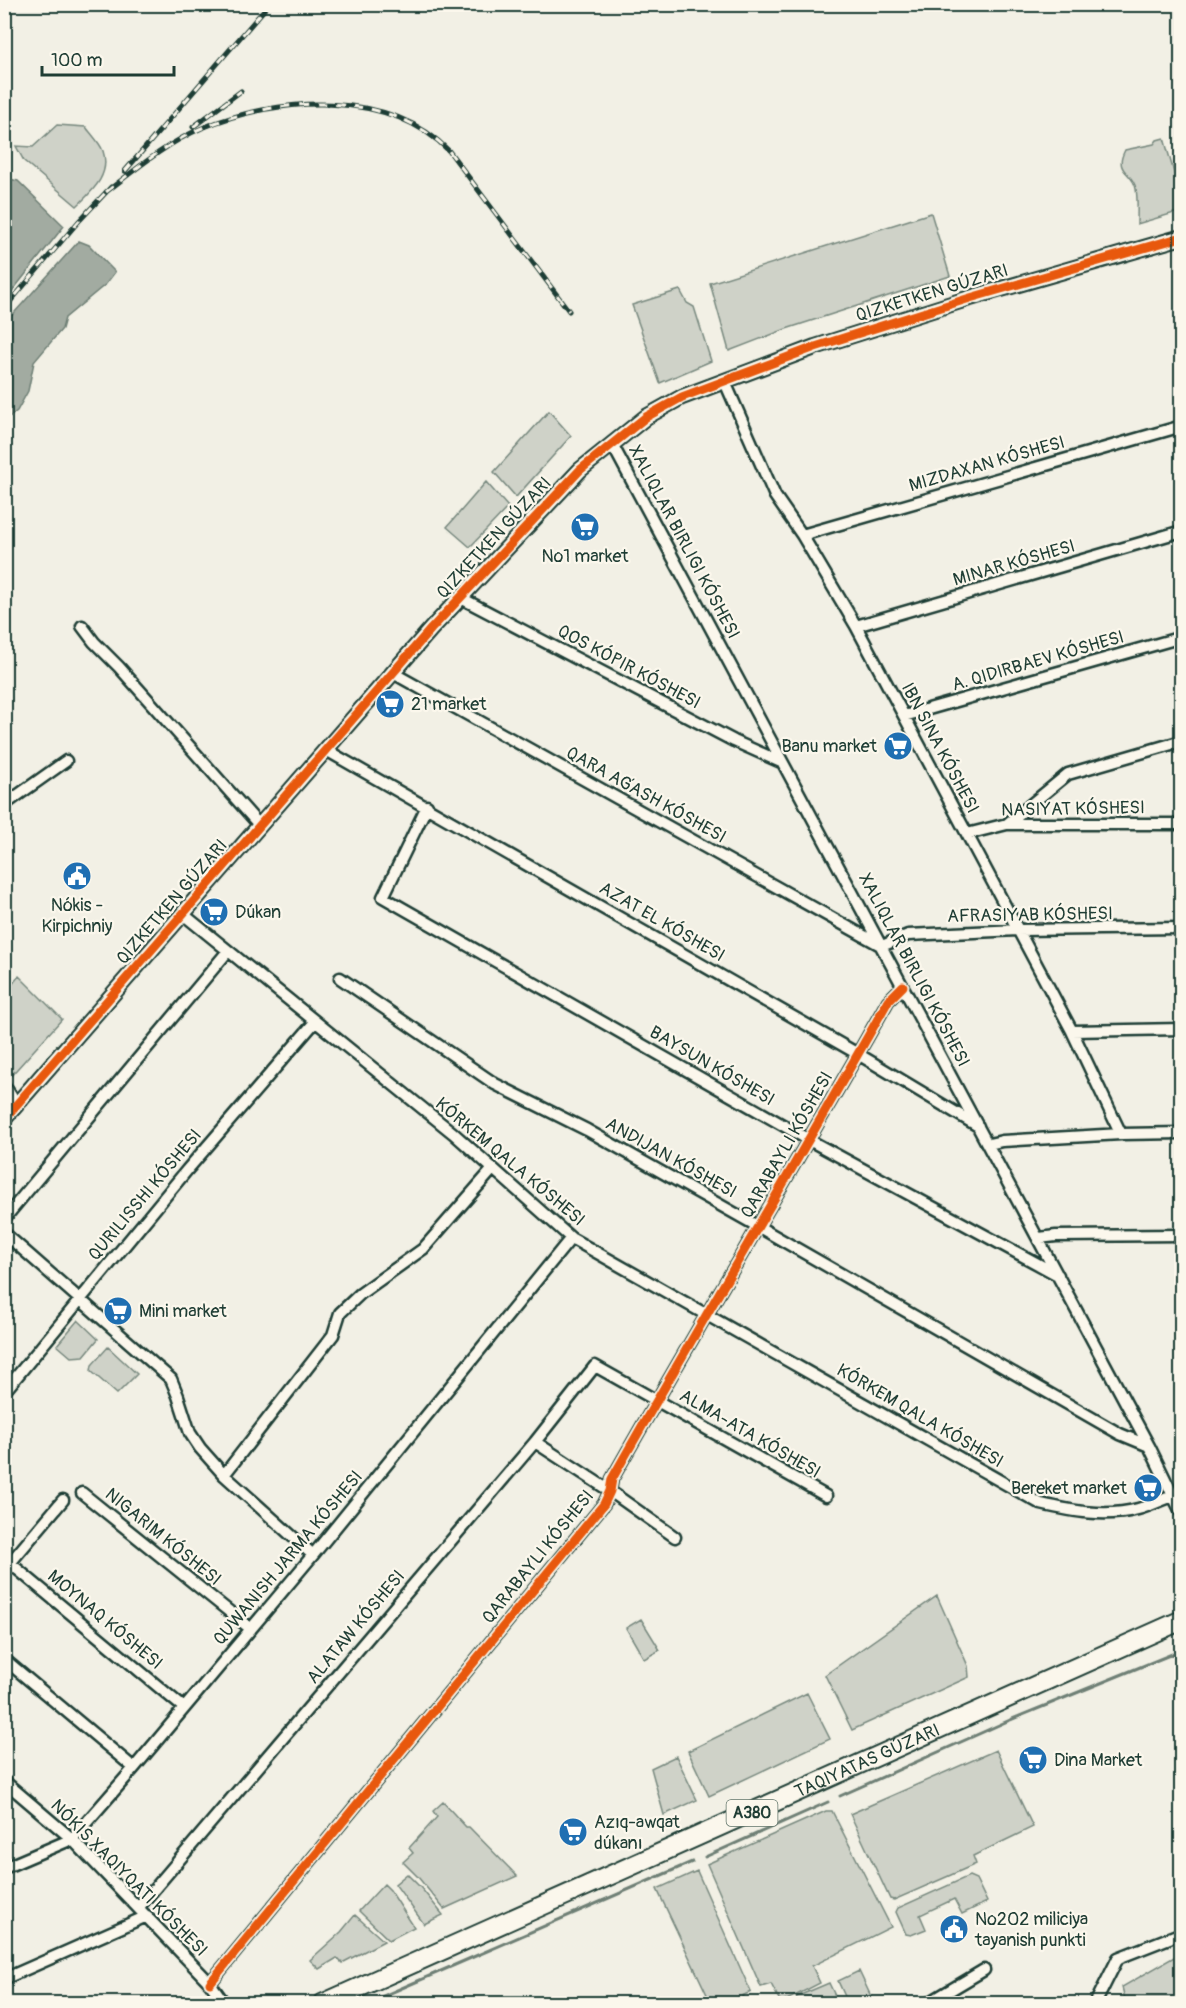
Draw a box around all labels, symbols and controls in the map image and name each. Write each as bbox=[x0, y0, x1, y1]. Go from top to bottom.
scale bar bbox=[42, 39, 174, 77]
text: 100 m bbox=[51, 49, 103, 72]
street label: QIZKETKEN GÚZARI bbox=[853, 259, 1011, 327]
street label: MIZDAXAN KÓSHESI bbox=[906, 430, 1068, 497]
street label: XALIQLAR BIRLIGI KÓSHESI bbox=[623, 441, 746, 643]
street label: QIZKETKEN GÚZARI bbox=[432, 472, 556, 604]
supermarket icon: №1 market bbox=[569, 511, 601, 543]
street label: MINAR KÓSHESI bbox=[950, 534, 1078, 591]
place label: №1 market bbox=[541, 545, 629, 568]
street label: QOS KÓPIR KÓSHESI bbox=[553, 619, 705, 714]
street label: A. QIDIRBAEV KÓSHESI bbox=[949, 624, 1127, 697]
street label: IBN SINA KÓSHESI bbox=[896, 678, 985, 817]
supermarket icon: 21 market bbox=[374, 688, 406, 720]
place label: 21 market bbox=[411, 693, 487, 716]
supermarket icon: Banu market bbox=[882, 730, 914, 762]
place label: Banu market bbox=[781, 735, 878, 758]
street label: QARA AǴASH KÓSHESI bbox=[562, 741, 731, 849]
street label: NASIYAT KÓSHESI bbox=[1001, 795, 1145, 822]
street label: QIZKETKEN GÚZARI bbox=[111, 835, 233, 969]
public building icon: Nókis - Kirpichniy bbox=[61, 860, 93, 892]
street label: XALIQLAR BIRLIGI KÓSHESI bbox=[853, 869, 976, 1071]
street label: AZAT EL KÓSHESI bbox=[595, 876, 729, 967]
place label: Nókis - Kirpichniy bbox=[42, 894, 113, 938]
supermarket icon: Dúkan bbox=[198, 896, 230, 928]
place label: Dúkan bbox=[235, 901, 281, 924]
street label: AFRASIYAB KÓSHESI bbox=[947, 901, 1113, 928]
street label: BAYSUN KÓSHESI bbox=[645, 1020, 779, 1111]
street label: QARABAYLI KÓSHESI bbox=[735, 1067, 838, 1222]
street label: KÓRKEM QALA KÓSHESI bbox=[430, 1092, 590, 1231]
street label: ANDIJAN KÓSHESI bbox=[601, 1112, 741, 1204]
street label: QURILISSHI KÓSHESI bbox=[82, 1124, 207, 1266]
supermarket icon: Mini market bbox=[102, 1295, 134, 1327]
place label: Mini market bbox=[139, 1300, 227, 1323]
street label: KÓRKEM QALA KÓSHESI bbox=[833, 1358, 1008, 1473]
street label: ALMA-ATA KÓSHESI bbox=[675, 1383, 825, 1484]
street label: QUWANISH JARMA KÓSHESI bbox=[207, 1465, 368, 1650]
supermarket icon: Bereket market bbox=[1132, 1472, 1164, 1504]
place label: Bereket market bbox=[1011, 1477, 1128, 1500]
street label: NIGARIM KÓSHESI bbox=[100, 1482, 226, 1591]
street label: QARABAYLI KÓSHESI bbox=[476, 1485, 599, 1629]
street label: MOYNAQ KÓSHESI bbox=[43, 1564, 168, 1675]
street label: ALATAW KÓSHESI bbox=[301, 1565, 410, 1688]
street label: TAQIYATAS GÚZARI bbox=[791, 1718, 943, 1803]
supermarket icon: Dina Market bbox=[1017, 1744, 1049, 1776]
place label: Dina Market bbox=[1054, 1749, 1143, 1772]
street label: NÓKIS XAQIYQATI KÓSHESI bbox=[46, 1794, 213, 1961]
road number: A380 bbox=[726, 1800, 777, 1826]
place label: Azıq-awqat dúkanı bbox=[594, 1811, 681, 1855]
supermarket icon: Azıq-awqat dúkanı bbox=[557, 1816, 589, 1848]
place label: №202 miliciya tayanish punkti bbox=[974, 1908, 1088, 1952]
public building icon: №202 miliciya tayanish punkti bbox=[938, 1913, 970, 1945]

